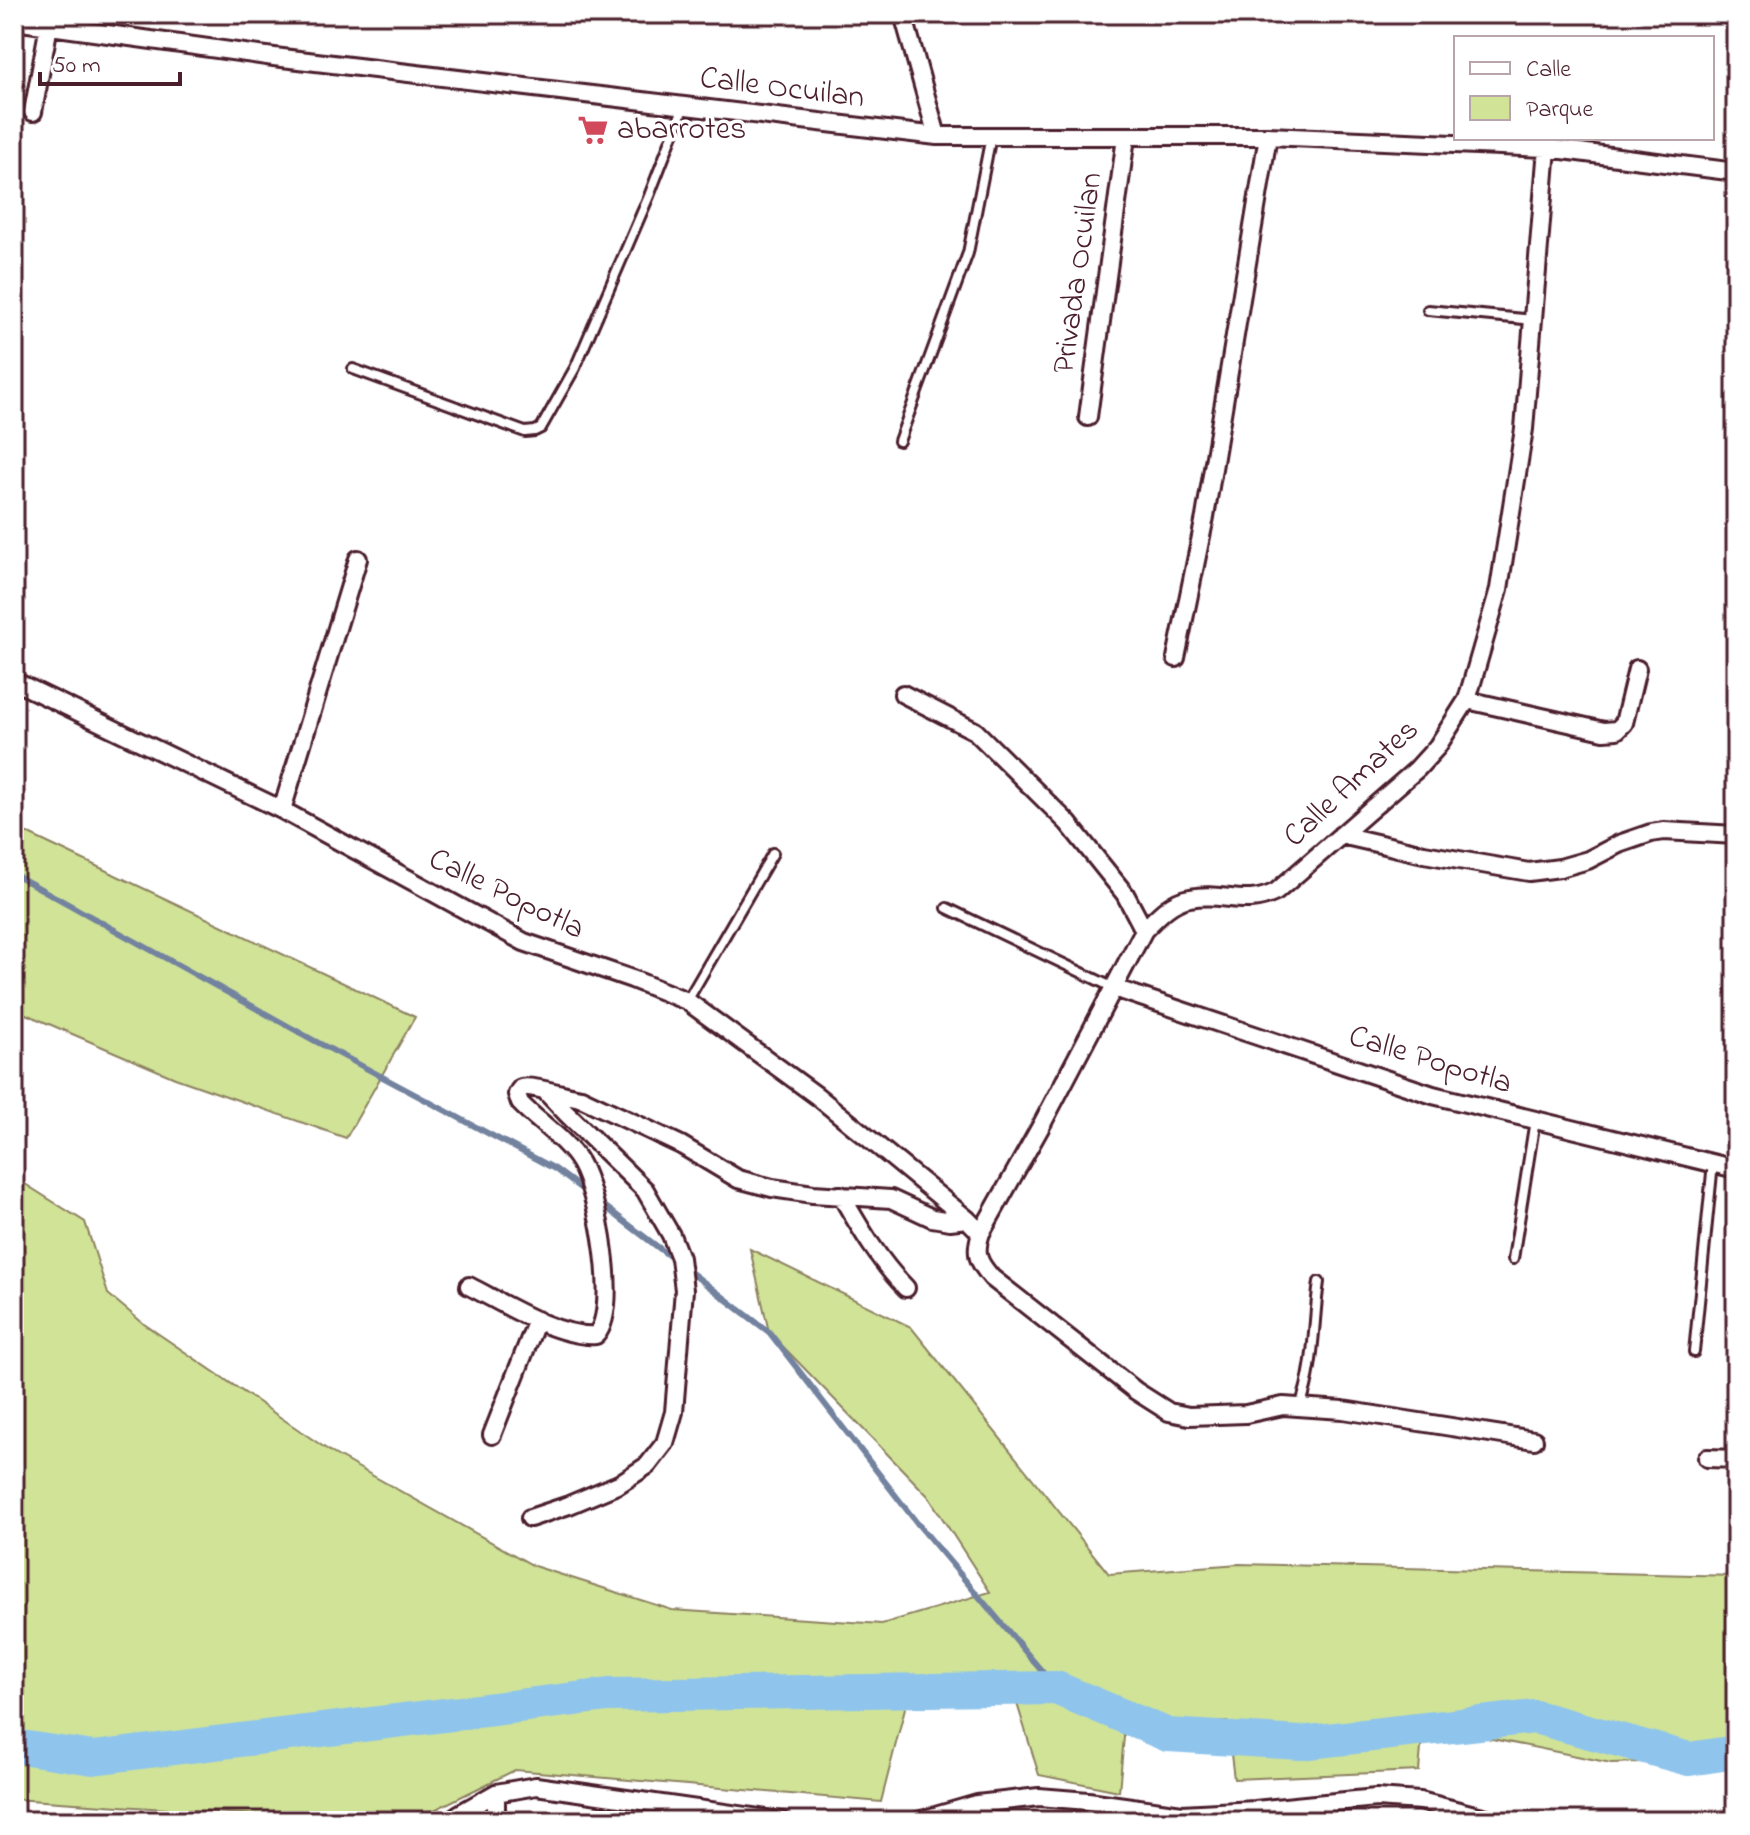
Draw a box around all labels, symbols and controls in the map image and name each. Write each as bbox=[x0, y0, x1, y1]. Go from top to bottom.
scale bar bbox=[40, 36, 180, 86]
legend bbox=[1454, 36, 1714, 140]
text: 50 m bbox=[52, 49, 101, 84]
text: Calle bbox=[1526, 53, 1571, 88]
street label: Calle Ocuilan bbox=[697, 56, 867, 122]
text: Parque bbox=[1526, 93, 1593, 128]
place label: abarrotes bbox=[617, 107, 746, 154]
supermarket icon: abarrotes bbox=[576, 113, 610, 147]
street label: Privada Ocuilan bbox=[1042, 169, 1116, 377]
street label: Calle Amates bbox=[1273, 708, 1431, 860]
street label: Calle Popotla bbox=[420, 837, 592, 953]
street label: Calle Popotla bbox=[1342, 1014, 1518, 1108]

